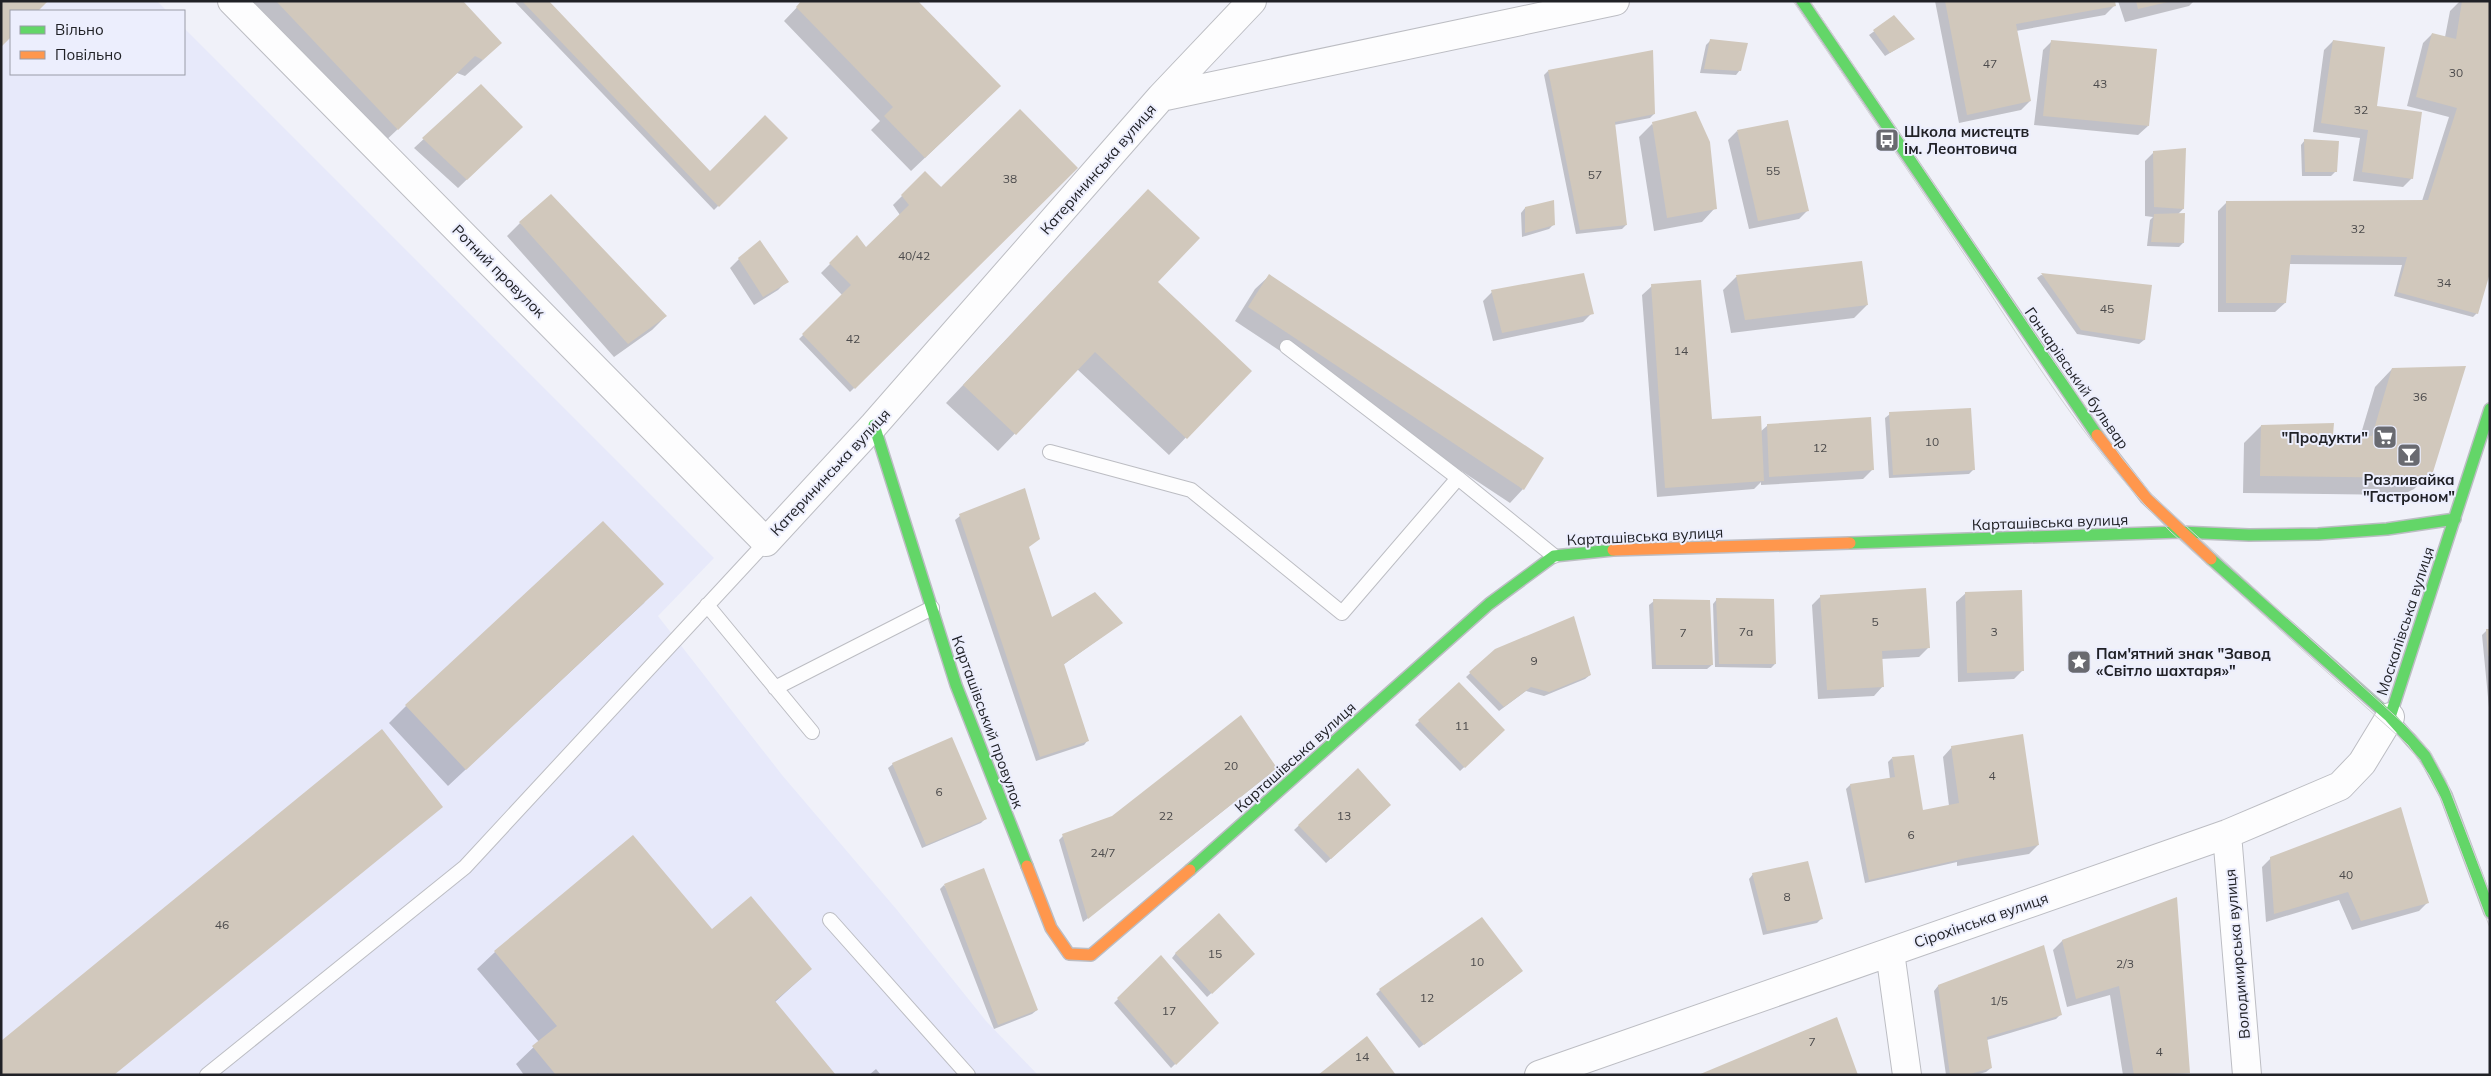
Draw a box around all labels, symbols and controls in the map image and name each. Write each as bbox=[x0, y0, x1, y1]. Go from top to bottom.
legend bbox=[10, 10, 185, 75]
text: Вільно bbox=[55, 20, 104, 39]
text: Повільно bbox=[55, 45, 122, 64]
house number: 47 bbox=[1983, 56, 1997, 71]
house number: 30 bbox=[2449, 65, 2463, 80]
house number: 43 bbox=[2093, 76, 2107, 91]
street label: Катерининська вулиця bbox=[1036, 100, 1160, 238]
house number: 32 bbox=[2354, 102, 2368, 117]
place label: Школа мистецтв ім. Леонтовича bbox=[1904, 122, 2030, 158]
bus stop icon: Школа мистецтв ім. Леонтовича bbox=[1874, 127, 1900, 153]
house number: 55 bbox=[1766, 163, 1780, 178]
house number: 57 bbox=[1588, 167, 1602, 182]
house number: 38 bbox=[1003, 171, 1017, 186]
street label: Ротний провулок bbox=[448, 220, 550, 322]
house number: 32 bbox=[2351, 221, 2365, 236]
house number: 40/42 bbox=[898, 248, 930, 263]
house number: 34 bbox=[2437, 275, 2451, 290]
house number: 45 bbox=[2100, 301, 2114, 316]
street label: Гончарівський бульвар bbox=[2021, 303, 2133, 453]
house number: 42 bbox=[846, 331, 860, 346]
house number: 14 bbox=[1674, 343, 1688, 358]
house number: 36 bbox=[2413, 389, 2427, 404]
street label: Катерининська вулиця bbox=[766, 404, 894, 540]
supermarket icon: "Продукти" bbox=[2372, 424, 2398, 450]
place label: "Продукти" bbox=[2281, 428, 2368, 447]
house number: 10 bbox=[1925, 434, 1939, 449]
house number: 12 bbox=[1813, 440, 1827, 455]
bar icon: Разливайка "Гастроном" bbox=[2396, 442, 2422, 468]
place label: Разливайка "Гастроном" bbox=[2363, 470, 2455, 506]
street label: Карташівська вулиця bbox=[1971, 510, 2129, 534]
street label: Карташівська вулиця bbox=[1566, 522, 1724, 550]
street label: Москалівська вулиця bbox=[2372, 544, 2438, 698]
house number: 5 bbox=[1871, 614, 1879, 629]
house number: 7а bbox=[1739, 624, 1753, 639]
house number: 3 bbox=[1990, 624, 1998, 639]
house number: 7 bbox=[1679, 625, 1687, 640]
street label: Карташівський провулок bbox=[948, 633, 1028, 812]
place label: Пам'ятний знак "Завод «Світло шахтаря»" bbox=[2096, 644, 2271, 680]
place icon: Пам'ятний знак "Завод «Світло шахтаря»" bbox=[2066, 649, 2092, 675]
house number: 9 bbox=[1530, 653, 1538, 668]
street label: Карташівська вулиця bbox=[1230, 698, 1360, 816]
house number: 11 bbox=[1455, 718, 1469, 733]
house number: 20 bbox=[1224, 758, 1238, 773]
house number: 4 bbox=[1988, 768, 1996, 783]
house number: 6 bbox=[935, 784, 943, 799]
house number: 22 bbox=[1159, 808, 1173, 823]
house number: 13 bbox=[1337, 808, 1351, 823]
house number: 6 bbox=[1907, 827, 1915, 842]
house number: 24/7 bbox=[1090, 845, 1116, 860]
house number: 40 bbox=[2339, 867, 2353, 882]
street label: Володимирська вулиця bbox=[2220, 868, 2254, 1040]
street label: Сірохінська вулиця bbox=[1911, 888, 2051, 952]
house number: 8 bbox=[1783, 889, 1791, 904]
house number: 46 bbox=[215, 917, 229, 932]
house number: 15 bbox=[1208, 946, 1222, 961]
house number: 10 bbox=[1470, 954, 1484, 969]
house number: 2/3 bbox=[2116, 956, 2134, 971]
house number: 12 bbox=[1420, 990, 1434, 1005]
house number: 1/5 bbox=[1990, 993, 2008, 1008]
house number: 17 bbox=[1162, 1003, 1176, 1018]
house number: 7 bbox=[1808, 1034, 1816, 1049]
house number: 4 bbox=[2155, 1044, 2163, 1059]
house number: 14 bbox=[1355, 1049, 1369, 1064]

